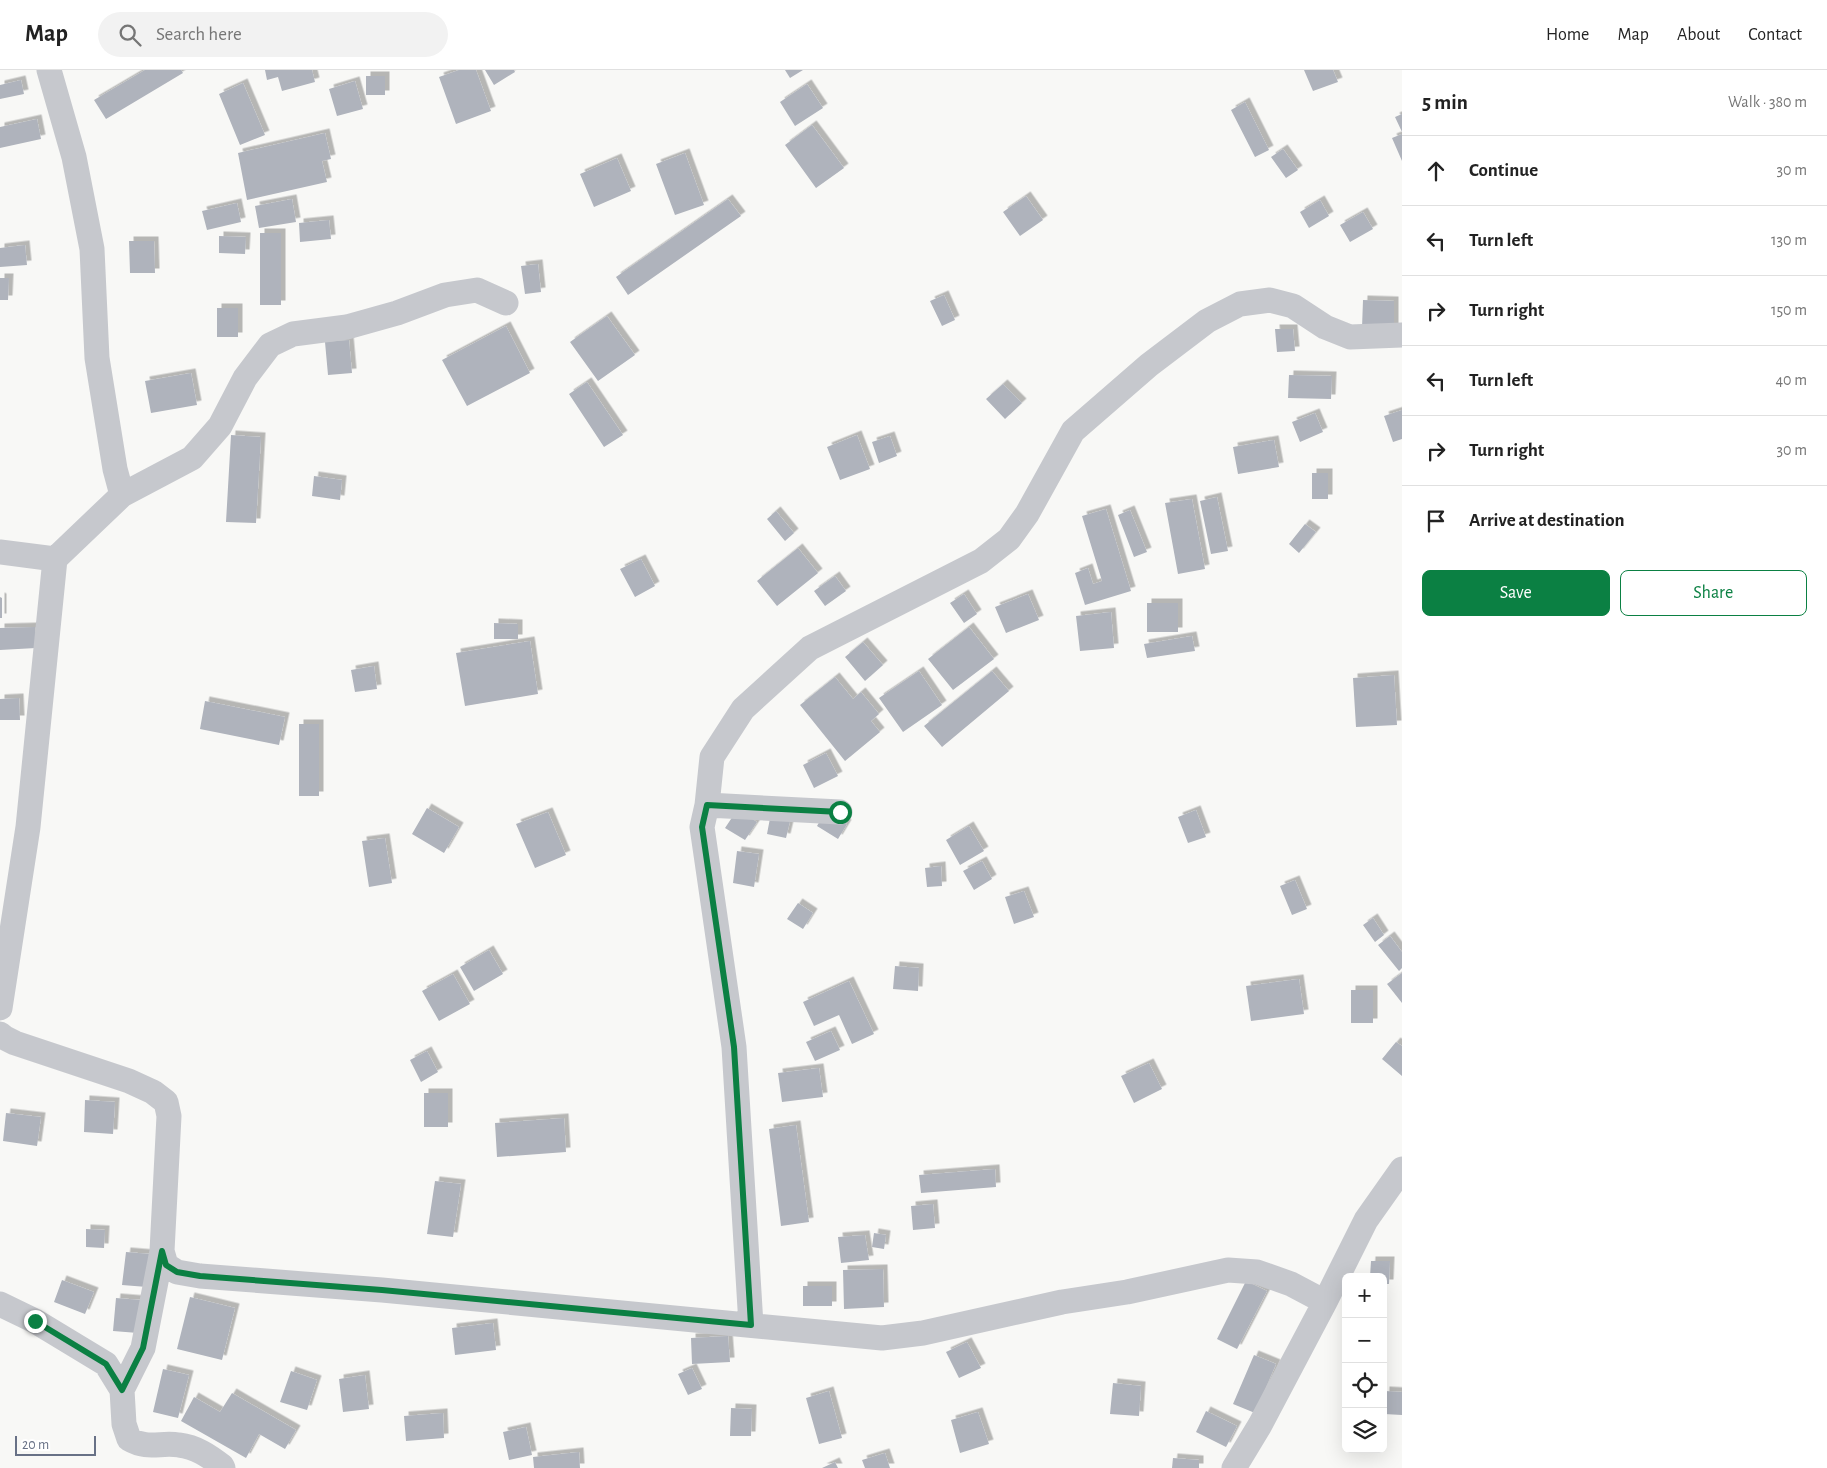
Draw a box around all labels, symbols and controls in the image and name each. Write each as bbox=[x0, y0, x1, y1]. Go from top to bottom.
search box bbox=[98, 12, 448, 57]
icon: search bbox=[116, 21, 144, 49]
text: Map bbox=[25, 22, 68, 46]
text: Search here bbox=[156, 25, 242, 44]
text: Home bbox=[1546, 26, 1589, 44]
text: Map bbox=[1617, 26, 1649, 44]
text: About bbox=[1677, 26, 1720, 44]
text: Contact bbox=[1748, 26, 1802, 44]
text: 5 min bbox=[1422, 92, 1468, 113]
text: Walk · 380 m bbox=[1728, 94, 1807, 110]
icon: ahead bbox=[1422, 157, 1450, 185]
text: Continue bbox=[1469, 161, 1538, 180]
text: 30 m bbox=[1777, 162, 1807, 178]
icon: left bbox=[1422, 227, 1450, 255]
text: Turn left bbox=[1469, 231, 1533, 250]
text: 130 m bbox=[1771, 232, 1807, 248]
icon: right bbox=[1422, 297, 1450, 325]
text: Turn right bbox=[1469, 301, 1544, 320]
text: 150 m bbox=[1771, 302, 1807, 318]
icon: left bbox=[1422, 367, 1450, 395]
text: Turn left bbox=[1469, 371, 1533, 390]
text: 40 m bbox=[1775, 372, 1807, 388]
icon: right bbox=[1422, 437, 1450, 465]
text: Turn right bbox=[1469, 441, 1544, 460]
text: 30 m bbox=[1777, 442, 1807, 458]
icon: arrive bbox=[1422, 507, 1450, 535]
text: Arrive at destination bbox=[1469, 511, 1625, 530]
button: Save bbox=[1422, 570, 1610, 616]
button: Share bbox=[1620, 570, 1807, 616]
route start bbox=[829, 801, 852, 824]
map controls bbox=[1342, 1273, 1387, 1453]
button: + bbox=[1342, 1273, 1387, 1318]
route end bbox=[24, 1310, 47, 1333]
button: − bbox=[1342, 1318, 1387, 1363]
button: locate bbox=[1342, 1363, 1387, 1408]
button: layers bbox=[1342, 1408, 1387, 1453]
scale bar bbox=[15, 1433, 96, 1456]
text: 20 m bbox=[22, 1438, 49, 1452]

